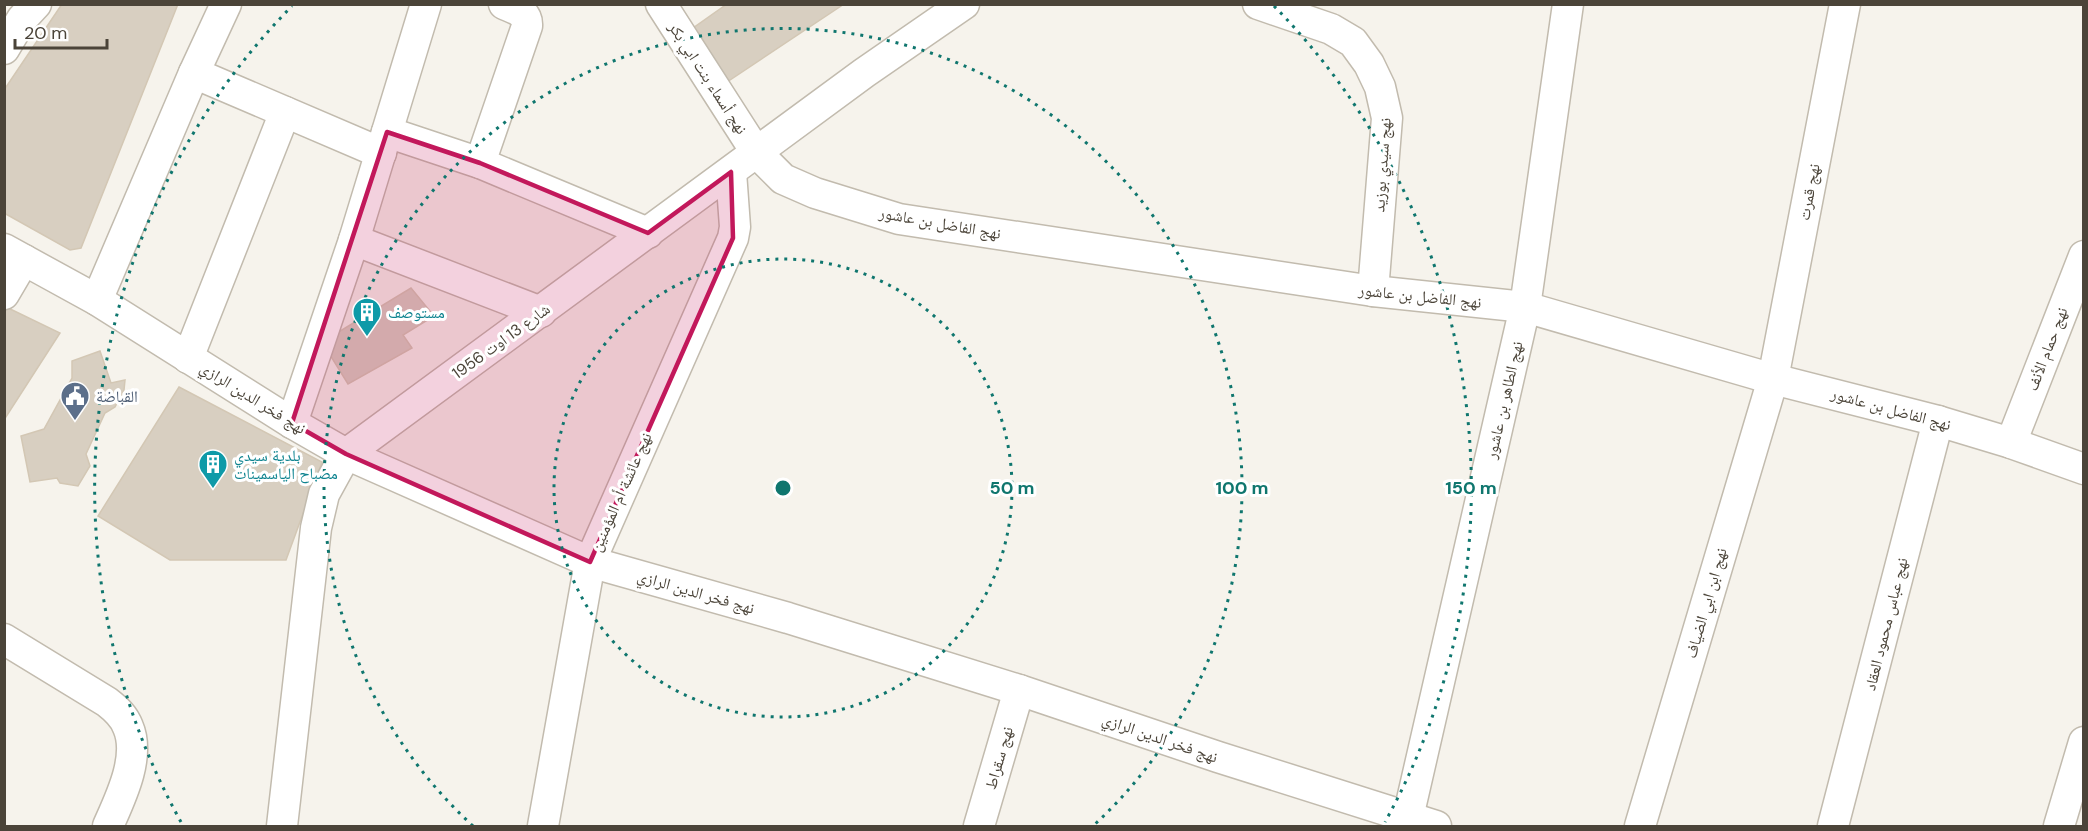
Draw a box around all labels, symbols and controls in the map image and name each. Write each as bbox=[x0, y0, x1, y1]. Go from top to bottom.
scale bar bbox=[15, 12, 106, 50]
street label: نهج أسماء بنت ابي بكر bbox=[662, 17, 752, 139]
text: 20 m bbox=[24, 21, 67, 45]
street label: نهج سيدي بوزيد bbox=[1368, 117, 1398, 213]
street label: نهج قمرت bbox=[1793, 162, 1825, 222]
street label: نهج الفاضل بن عاشور bbox=[876, 202, 1003, 244]
street label: نهج الفاضل بن عاشور bbox=[1357, 279, 1483, 313]
building icon: مستوصف bbox=[351, 296, 383, 338]
street label: شارع 13 اوت 1956 bbox=[448, 298, 554, 384]
place label: مستوصف bbox=[388, 302, 445, 323]
street label: نهج حمام الأنف bbox=[2021, 304, 2073, 394]
street label: نهج الطاهر بن عاشور bbox=[1480, 339, 1528, 462]
street label: نهج فخر الدين الرازي bbox=[195, 357, 310, 441]
public building icon: القباضة bbox=[59, 380, 91, 422]
street label: نهج الفاضل بن عاشور bbox=[1828, 383, 1953, 435]
place label: القباضة bbox=[96, 386, 138, 407]
street label: نهج عائشة أم المؤمنين bbox=[585, 429, 657, 555]
place label: بلدية سيدي مصباح الياسمينات bbox=[234, 445, 338, 484]
building icon: بلدية سيدي مصباح الياسمينات bbox=[197, 448, 229, 490]
text: 50 m bbox=[989, 476, 1035, 500]
text: 100 m bbox=[1215, 476, 1269, 500]
text: 150 m bbox=[1445, 476, 1497, 500]
centre of rings bbox=[773, 478, 793, 498]
street label: نهج ابن ابي الضياف bbox=[1680, 545, 1734, 661]
street label: نهج عباس محمود العقاد bbox=[1859, 555, 1913, 693]
street label: نهج فخر الدين الرازي bbox=[634, 565, 757, 621]
street label: نهج فخر الدين الرازي bbox=[1099, 708, 1221, 770]
street label: نهج سقراط bbox=[980, 724, 1018, 792]

